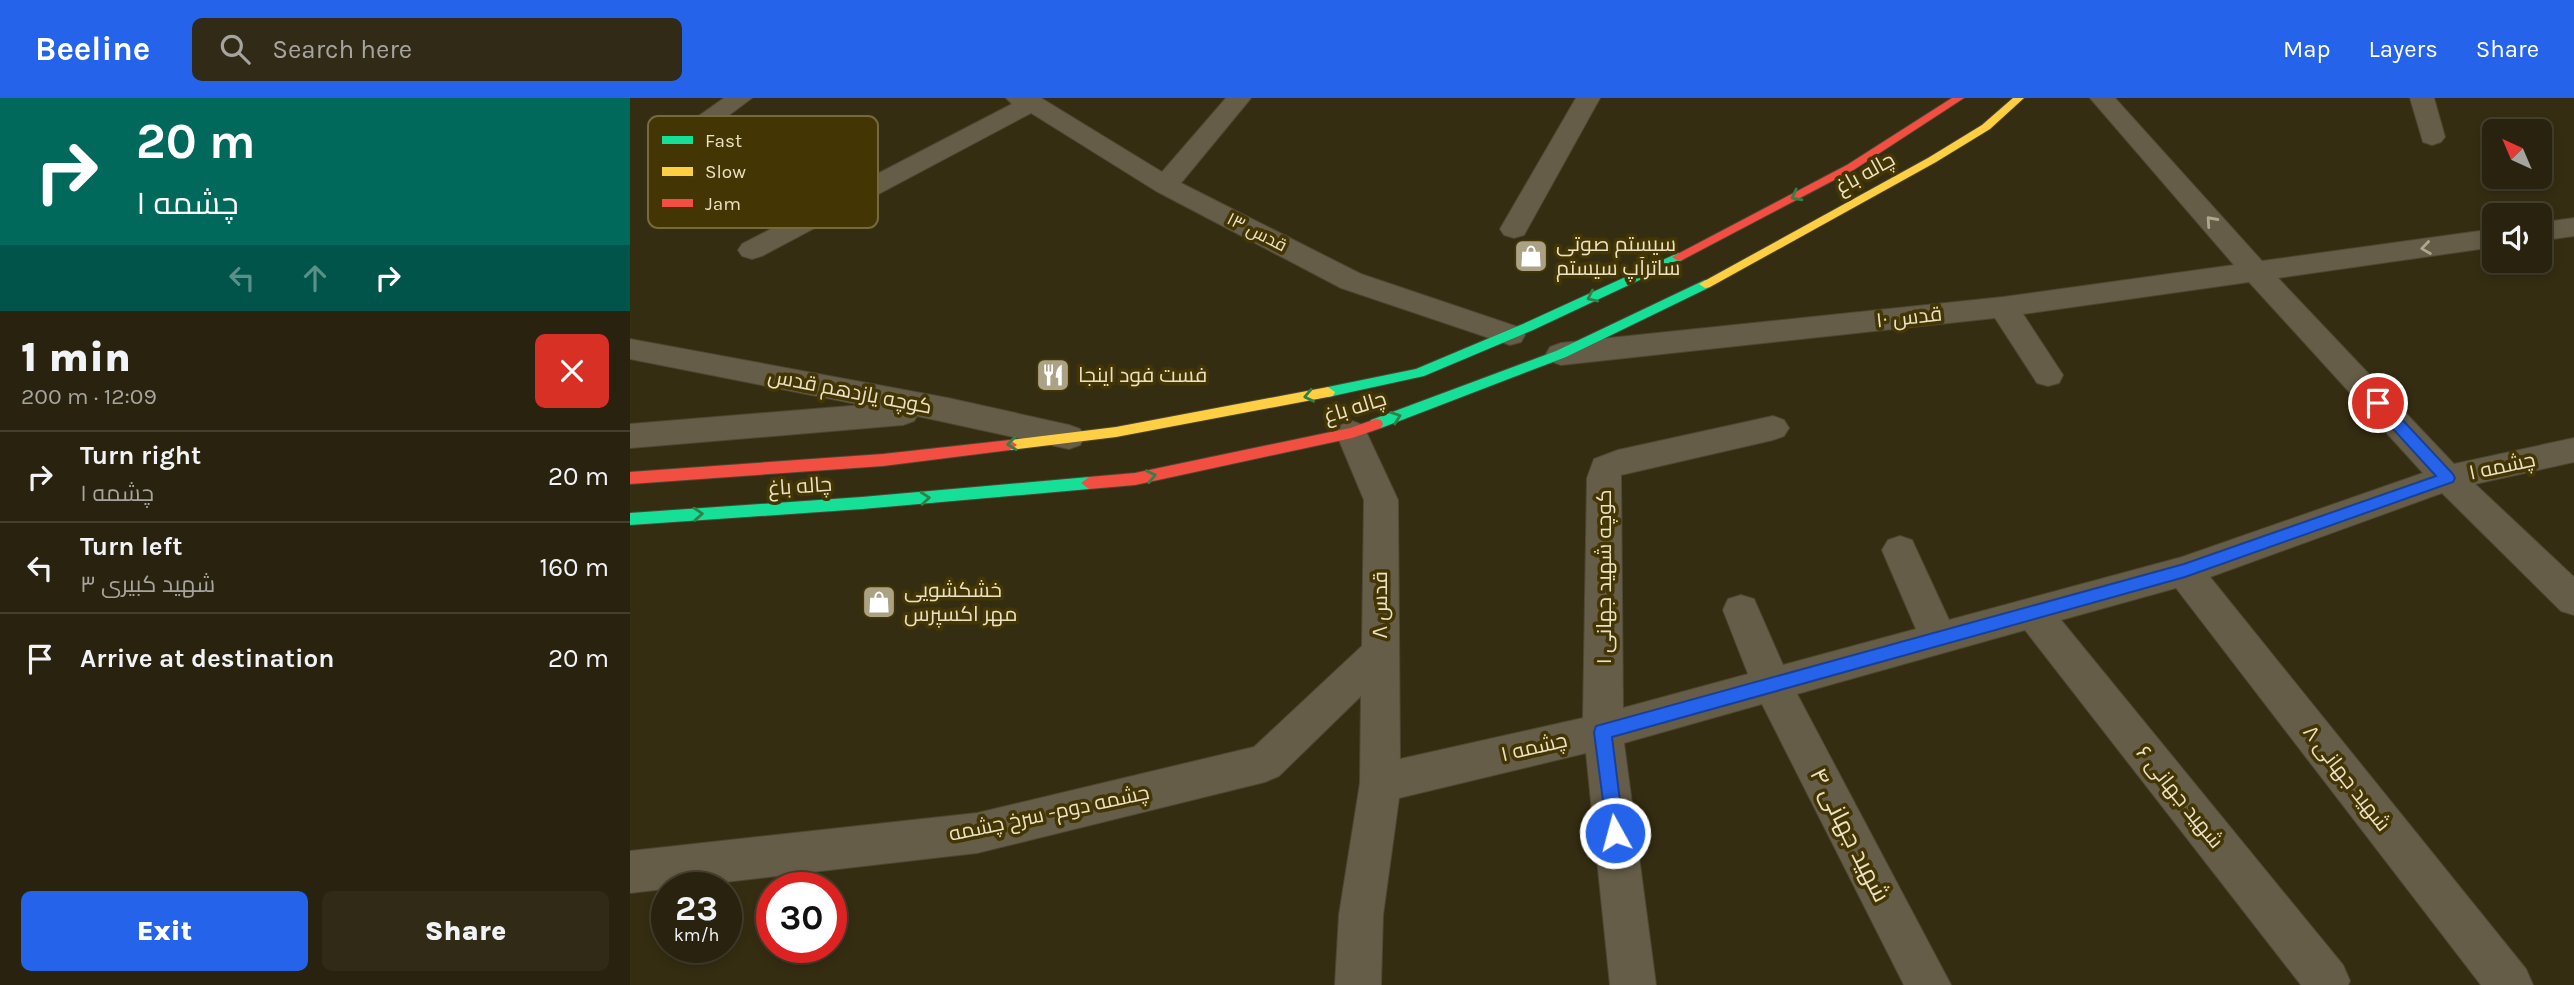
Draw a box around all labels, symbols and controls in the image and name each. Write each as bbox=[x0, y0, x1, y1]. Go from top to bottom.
search box bbox=[192, 18, 682, 81]
text: Beeline bbox=[35, 30, 150, 68]
icon: search bbox=[216, 30, 254, 68]
text: Search here bbox=[272, 34, 412, 65]
text: Map bbox=[2283, 35, 2331, 63]
text: Layers bbox=[2369, 35, 2438, 63]
text: Share bbox=[2476, 35, 2539, 63]
text: 20 m bbox=[136, 113, 256, 170]
legend bbox=[648, 116, 878, 228]
north arrow bbox=[2482, 119, 2552, 189]
map controls bbox=[2482, 119, 2552, 273]
icon: right bbox=[21, 126, 112, 217]
text: Fast bbox=[705, 130, 742, 152]
street label: چاله باغ bbox=[1831, 147, 1900, 201]
text: Slow bbox=[705, 161, 746, 183]
text: چشمه ۱ bbox=[136, 185, 239, 222]
one-way arrow bbox=[1791, 188, 1803, 202]
text: Jam bbox=[705, 193, 741, 215]
button: sound bbox=[2482, 203, 2552, 273]
street label: قدس ۱۳ bbox=[1223, 208, 1291, 256]
one-way arrow bbox=[2207, 216, 2219, 229]
place label: سیستم صوتی ساترآپ سیستم bbox=[1556, 232, 1680, 282]
shop icon: سیستم صوتی ساترآپ سیستم bbox=[1512, 237, 1550, 275]
one-way arrow bbox=[2420, 240, 2432, 255]
icon: left bbox=[223, 259, 261, 297]
icon: ahead bbox=[296, 259, 334, 297]
icon: right bbox=[369, 259, 407, 297]
one-way arrow bbox=[1587, 289, 1599, 303]
street label: قدس ۱۰ bbox=[1875, 302, 1943, 333]
text: 1 min bbox=[21, 332, 131, 382]
button: close bbox=[535, 334, 609, 408]
restaurant icon: فست فود اينجا bbox=[1034, 356, 1072, 394]
street label: کوچه یازدهم قدس bbox=[766, 363, 934, 421]
place label: فست فود اينجا bbox=[1078, 363, 1207, 387]
pin bbox=[2348, 373, 2408, 433]
text: 200 m · 12:09 bbox=[21, 383, 157, 410]
icon: arrive bbox=[2359, 384, 2397, 422]
street label: چاله باغ bbox=[1321, 386, 1390, 430]
one-way arrow bbox=[1303, 387, 1315, 402]
one-way arrow bbox=[1389, 411, 1401, 425]
one-way arrow bbox=[1006, 437, 1018, 452]
text: Turn right bbox=[80, 440, 201, 471]
street label: چشمه ۱ bbox=[2466, 447, 2538, 487]
icon: right bbox=[21, 458, 59, 496]
text: 20 m bbox=[548, 461, 609, 492]
one-way arrow bbox=[1145, 469, 1157, 484]
street label: چاله باغ bbox=[767, 472, 833, 502]
text: چشمه ۱ bbox=[80, 480, 154, 507]
street label: کوچه شهید جهانی ۱ bbox=[1592, 489, 1618, 665]
one-way arrow bbox=[920, 491, 931, 506]
one-way arrow bbox=[693, 507, 704, 522]
text: Turn left bbox=[80, 531, 182, 562]
icon: left bbox=[21, 549, 59, 587]
text: 160 m bbox=[540, 552, 609, 583]
text: ۳ شهید کبیری bbox=[80, 571, 215, 598]
street label: قدس ۸ bbox=[1368, 571, 1393, 639]
place label: خشکشویی مهر اکسپرس bbox=[904, 578, 1017, 628]
shop icon: خشکشویی مهر اکسپرس bbox=[860, 583, 898, 621]
icon: arrive bbox=[21, 640, 59, 678]
text: Arrive at destination bbox=[80, 643, 334, 674]
text: 20 m bbox=[548, 643, 609, 674]
street label: ۸ شهید جهانی bbox=[2297, 720, 2396, 836]
street label: چشمه ۱ bbox=[1498, 728, 1570, 768]
street label: ۶ شهید جهانی bbox=[2131, 741, 2229, 854]
street label: ۴ شهید جهانی bbox=[1804, 763, 1896, 907]
street label: چشمه دوم- سرخ چشمه bbox=[946, 780, 1152, 848]
position arrow bbox=[1578, 796, 1652, 870]
speed limit sign: 30 bbox=[756, 872, 847, 963]
text: 23 bbox=[675, 888, 718, 929]
button: Exit bbox=[21, 891, 308, 971]
button: Share bbox=[322, 891, 609, 971]
text: km/h bbox=[674, 924, 719, 946]

